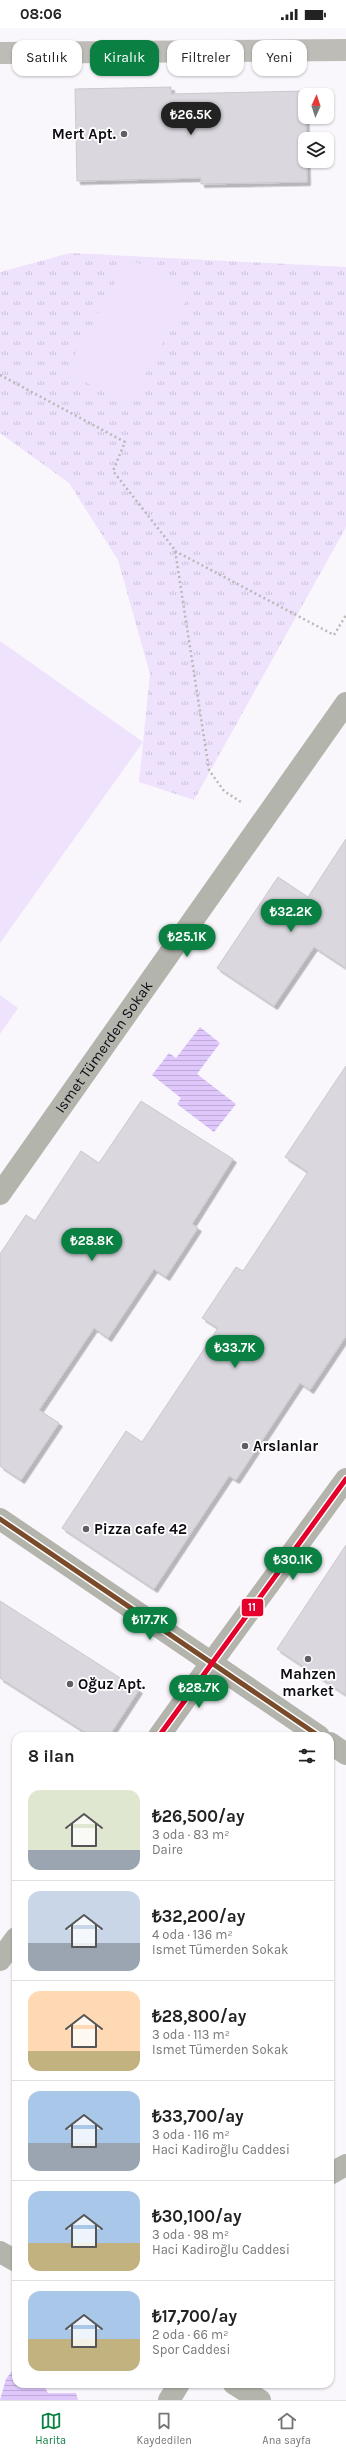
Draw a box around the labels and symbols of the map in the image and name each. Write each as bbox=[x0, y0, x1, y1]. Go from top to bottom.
north arrow bbox=[298, 88, 334, 124]
pin: ₺26.5K bbox=[158, 102, 224, 136]
place label: Mert Apt. bbox=[52, 125, 116, 143]
marker: Mert Apt. bbox=[119, 129, 129, 139]
pin: ₺32.2K bbox=[258, 899, 324, 933]
pin: ₺25.1K bbox=[154, 924, 220, 958]
street label: Ismet Tümerden Sokak bbox=[51, 977, 156, 1116]
pin: ₺28.8K bbox=[59, 1228, 125, 1262]
pin: ₺33.7K bbox=[202, 1335, 268, 1369]
place label: Arslanlar bbox=[253, 1437, 318, 1455]
marker: Arslanlar bbox=[240, 1441, 250, 1451]
place label: Pizza cafe 42 bbox=[94, 1520, 187, 1538]
marker: Pizza cafe 42 bbox=[81, 1524, 91, 1534]
pin: ₺30.1K bbox=[260, 1547, 326, 1581]
line badge: 11 bbox=[241, 1598, 264, 1617]
text: 11 bbox=[248, 1601, 256, 1614]
pin: ₺17.7K bbox=[117, 1607, 183, 1641]
marker: Mahzen market bbox=[303, 1654, 313, 1664]
place label: Mahzen market bbox=[280, 1665, 336, 1700]
place label: Oğuz Apt. bbox=[78, 1675, 145, 1693]
pin: ₺28.7K bbox=[166, 1675, 232, 1709]
marker: Oğuz Apt. bbox=[65, 1679, 75, 1689]

